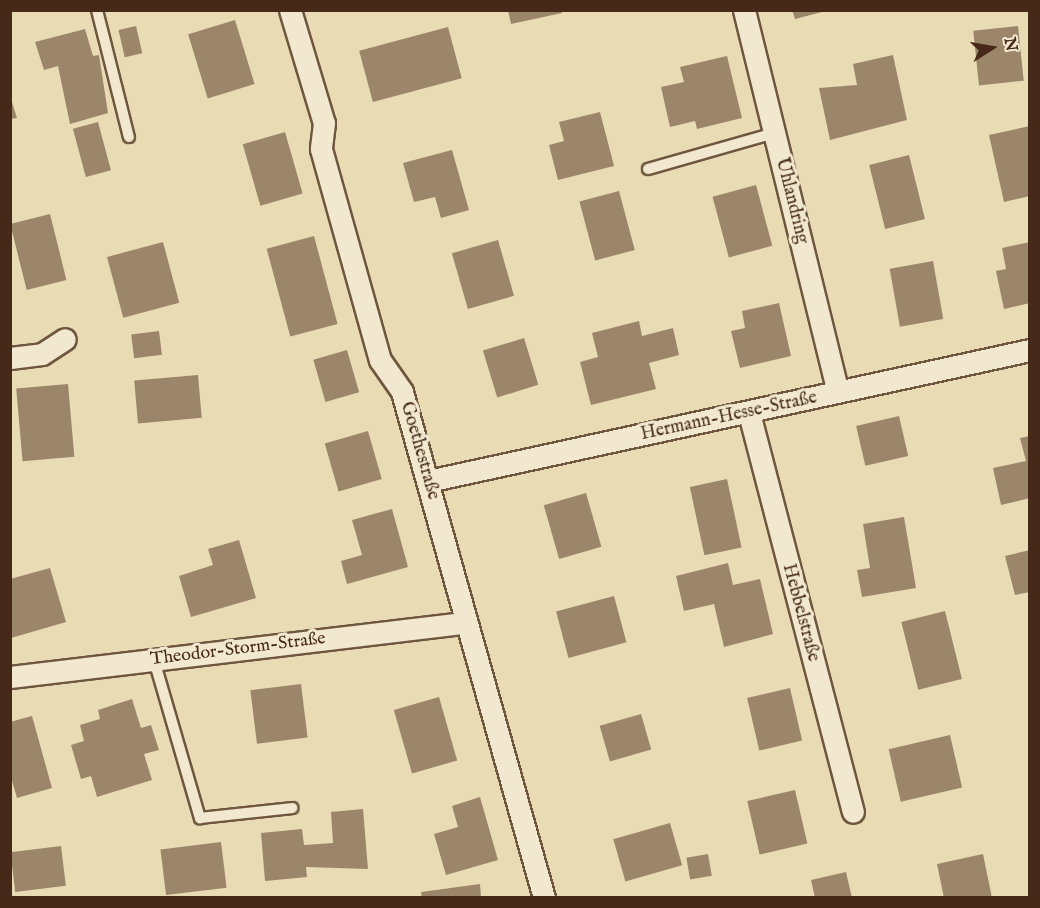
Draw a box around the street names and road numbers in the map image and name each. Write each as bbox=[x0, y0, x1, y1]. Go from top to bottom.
street label: Uhlandring bbox=[770, 156, 812, 246]
street label: Hermann-Hesse-Straße bbox=[639, 388, 819, 446]
street label: Goethestraße bbox=[395, 400, 443, 502]
street label: Hebbelstraße bbox=[777, 562, 823, 664]
street label: Theodor-Storm-Straße bbox=[149, 629, 327, 671]

